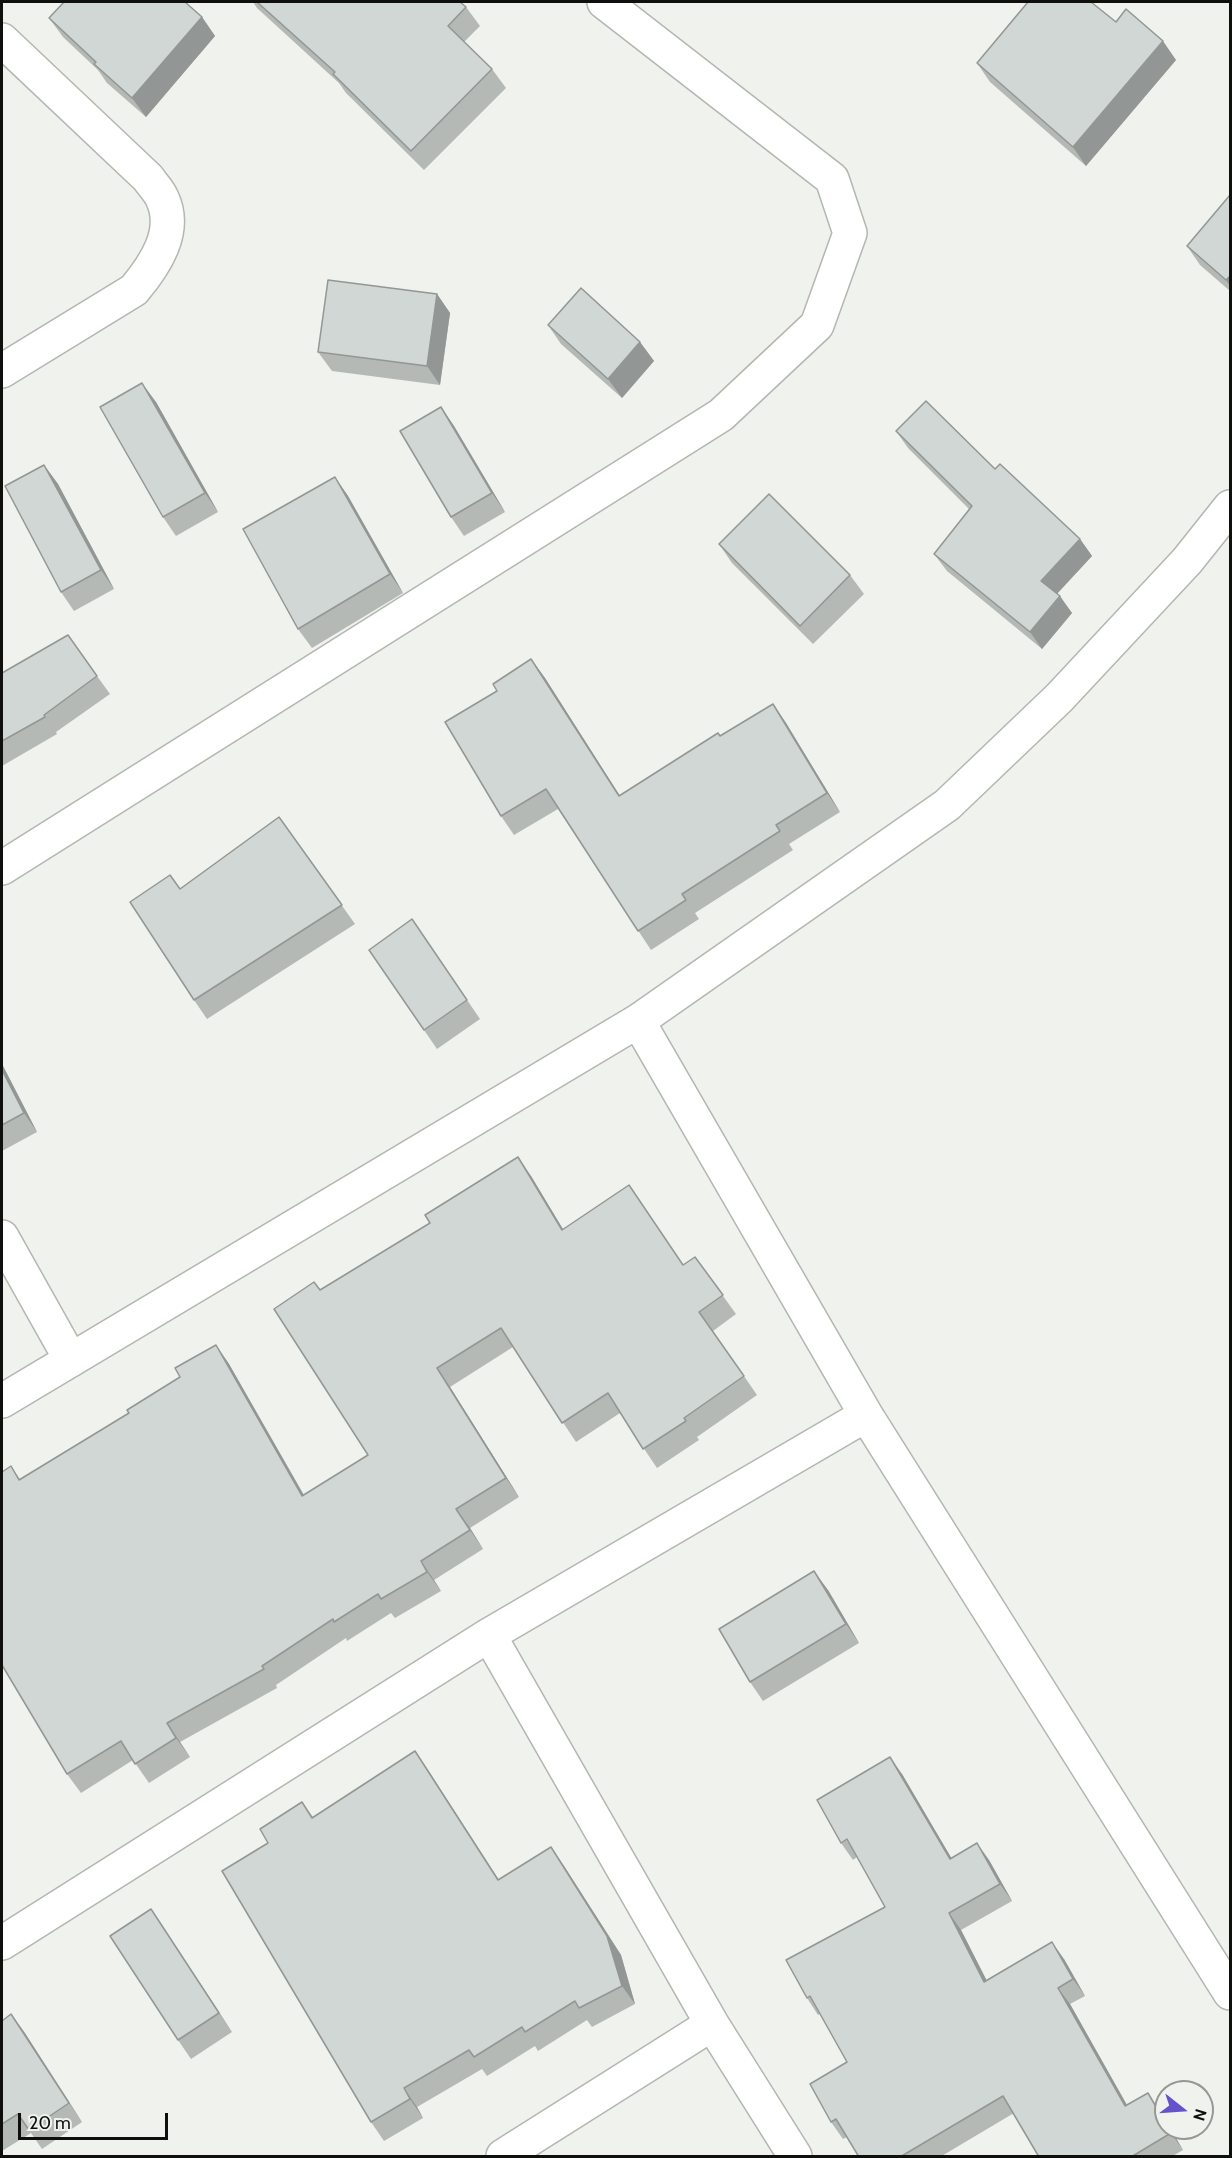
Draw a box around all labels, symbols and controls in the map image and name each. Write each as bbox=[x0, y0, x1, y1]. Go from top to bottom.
north arrow bbox=[1154, 2080, 1214, 2140]
scale bar bbox=[21, 2101, 171, 2139]
text: N bbox=[1189, 2107, 1211, 2123]
text: 20 m bbox=[29, 2112, 71, 2134]

